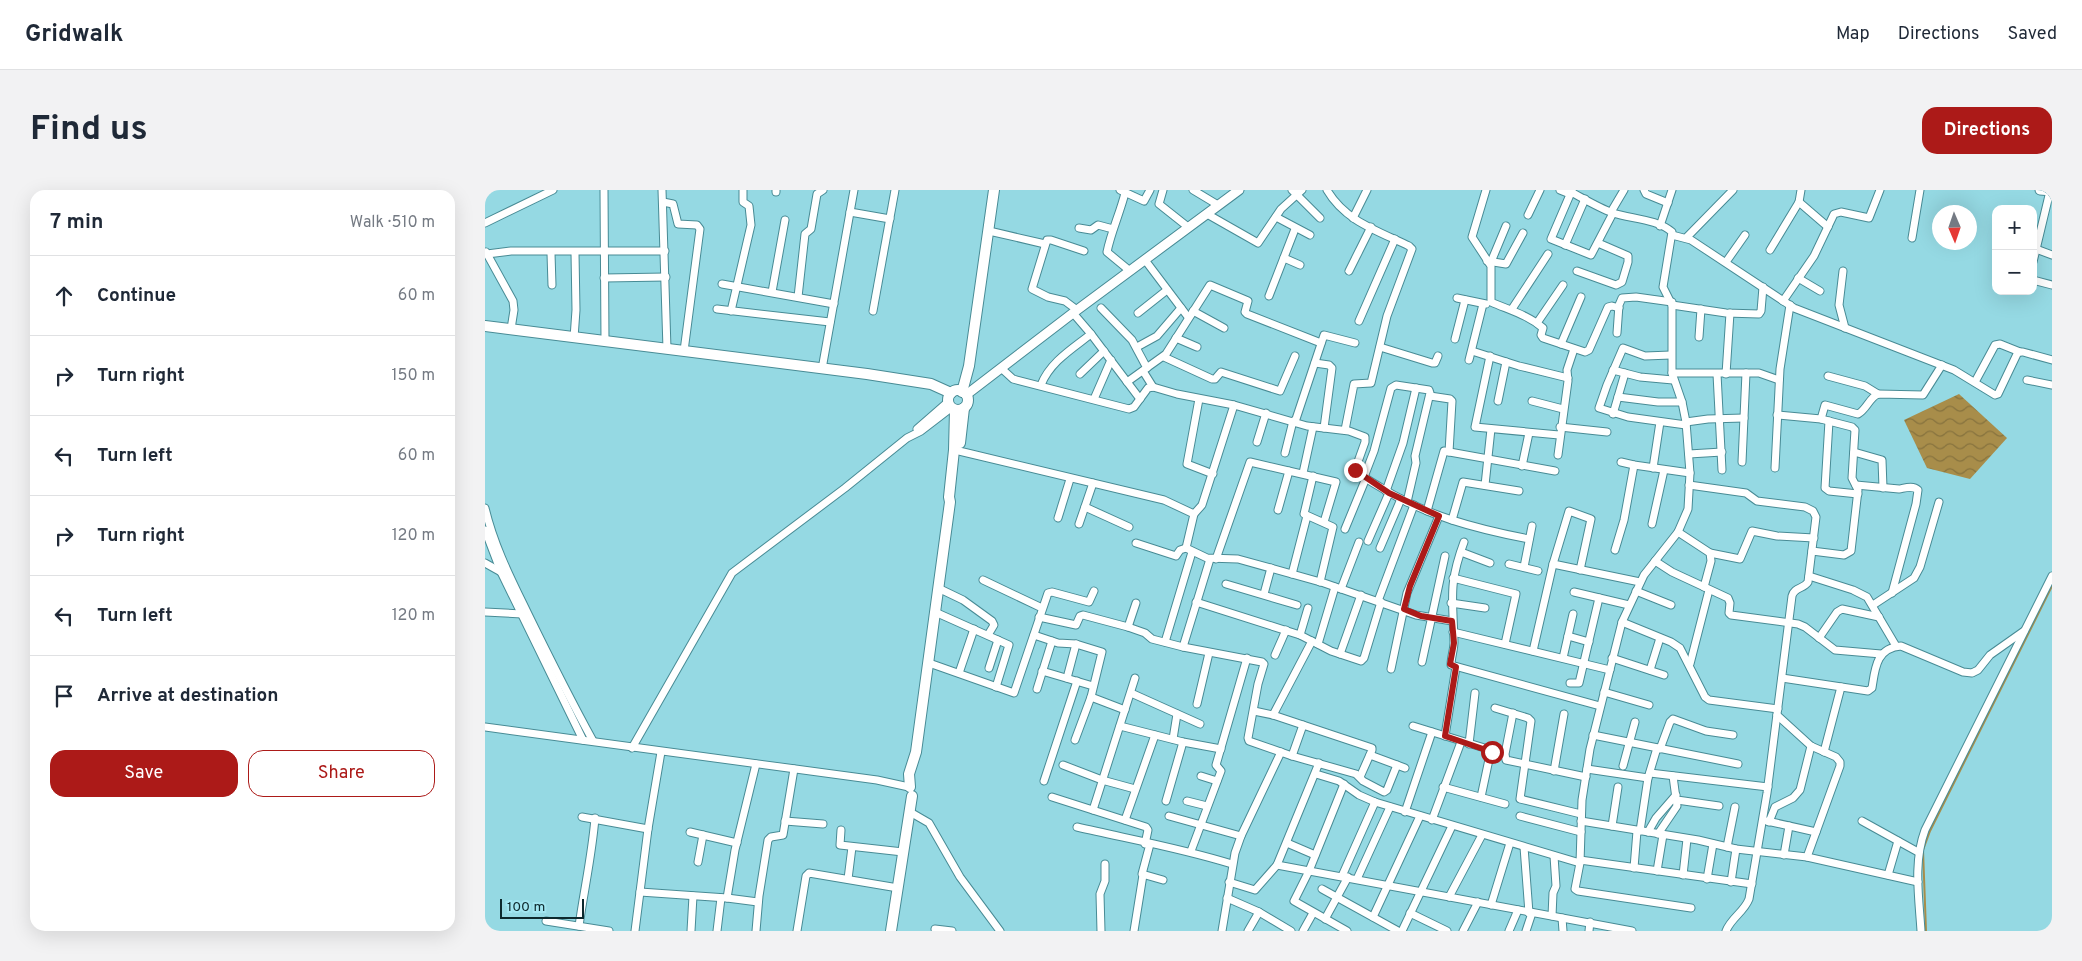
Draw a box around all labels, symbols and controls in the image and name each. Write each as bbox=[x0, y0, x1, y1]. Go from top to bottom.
text: Gridwalk bbox=[25, 20, 123, 50]
text: Map bbox=[1836, 23, 1870, 46]
text: Directions bbox=[1898, 23, 1980, 46]
text: Saved bbox=[2008, 23, 2057, 46]
button: Directions bbox=[1922, 107, 2052, 154]
text: Find us bbox=[30, 108, 148, 152]
north arrow bbox=[1932, 205, 1977, 250]
map controls bbox=[1992, 205, 2037, 295]
button: + bbox=[1992, 205, 2037, 250]
text: 7 min bbox=[50, 209, 103, 236]
text: Walk · 510 m bbox=[350, 213, 435, 233]
button: − bbox=[1992, 250, 2037, 295]
icon: ahead bbox=[50, 282, 78, 310]
text: Continue bbox=[97, 284, 176, 308]
text: 60 m bbox=[398, 286, 435, 306]
icon: right bbox=[50, 362, 78, 390]
text: Turn right bbox=[97, 364, 185, 388]
text: 150 m bbox=[392, 366, 435, 386]
icon: left bbox=[50, 442, 78, 470]
text: Turn left bbox=[97, 444, 173, 468]
text: 60 m bbox=[398, 446, 435, 466]
route end bbox=[1344, 459, 1367, 482]
icon: right bbox=[50, 522, 78, 550]
text: Turn right bbox=[97, 524, 185, 548]
text: 120 m bbox=[392, 526, 435, 546]
icon: left bbox=[50, 602, 78, 630]
text: Turn left bbox=[97, 604, 173, 628]
text: 120 m bbox=[392, 606, 435, 626]
icon: arrive bbox=[50, 682, 78, 710]
text: Arrive at destination bbox=[97, 684, 278, 708]
route start bbox=[1481, 741, 1504, 764]
button: Save bbox=[50, 750, 238, 797]
button: Share bbox=[248, 750, 435, 797]
scale bar bbox=[500, 896, 584, 919]
text: 100 m bbox=[507, 899, 545, 916]

